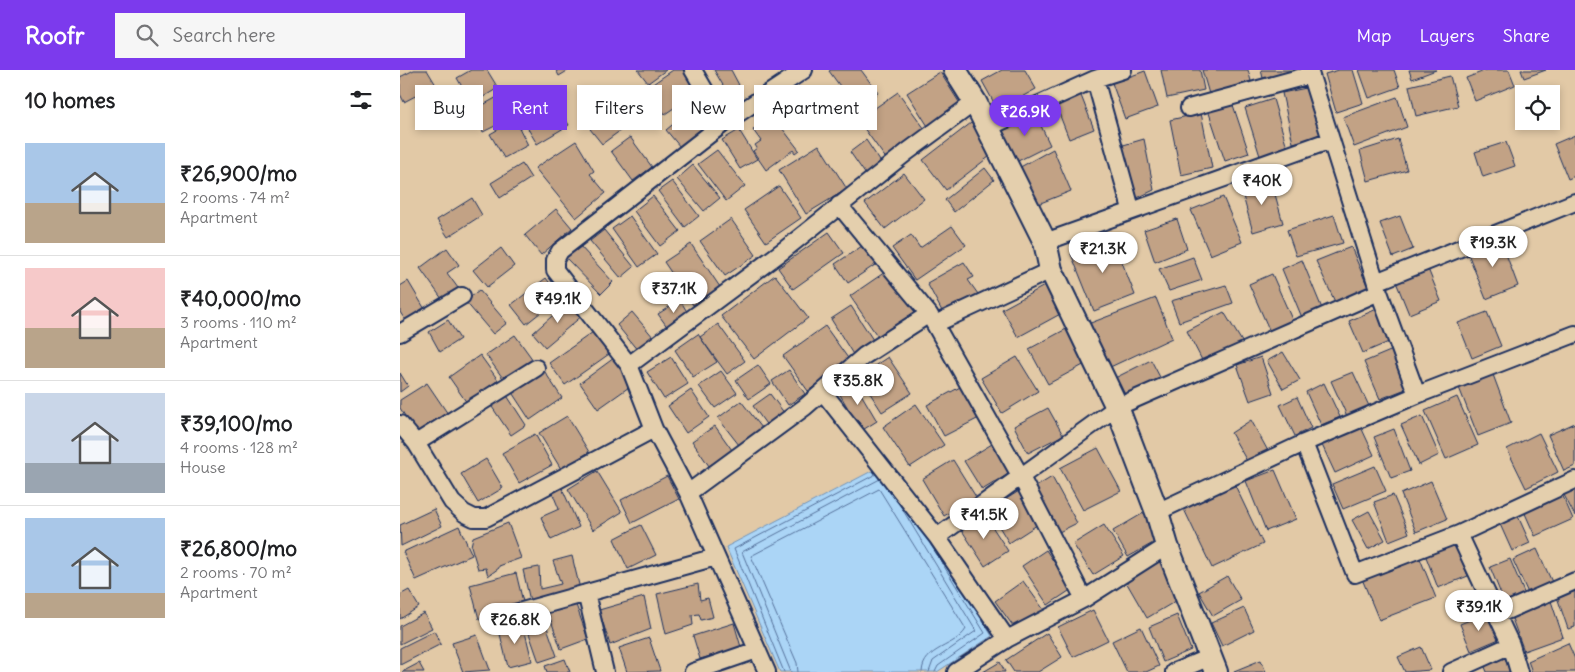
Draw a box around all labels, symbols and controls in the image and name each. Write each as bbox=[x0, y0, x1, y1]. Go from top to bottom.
search box bbox=[115, 13, 465, 58]
text: Roofr bbox=[25, 20, 85, 50]
icon: search bbox=[133, 21, 161, 49]
text: Search here bbox=[173, 23, 276, 47]
text: Map bbox=[1356, 24, 1391, 47]
text: Layers bbox=[1419, 24, 1475, 47]
text: Share bbox=[1503, 24, 1550, 47]
chip: Buy bbox=[415, 85, 483, 130]
chip: Rent bbox=[493, 85, 567, 130]
chip: Filters bbox=[577, 85, 662, 130]
chip: New bbox=[672, 85, 744, 130]
chip: Apartment bbox=[754, 85, 877, 130]
map controls bbox=[1515, 85, 1560, 130]
button: locate bbox=[1515, 85, 1560, 130]
icon: filters bbox=[347, 86, 375, 114]
text: 10 homes bbox=[25, 87, 115, 114]
pin: ₹26.9K bbox=[984, 94, 1066, 137]
text: ₹26.9K bbox=[1000, 101, 1050, 121]
text: ₹26,900/mo bbox=[180, 160, 297, 187]
icon: home bbox=[65, 163, 125, 223]
pin: ₹40K bbox=[1232, 164, 1292, 206]
text: ₹40K bbox=[1243, 170, 1281, 190]
text: 2 rooms · 74 m² bbox=[180, 187, 290, 207]
text: Apartment bbox=[180, 207, 258, 227]
pin: ₹19.3K bbox=[1452, 226, 1534, 268]
pin: ₹21.3K bbox=[1062, 232, 1144, 274]
text: ₹19.3K bbox=[1470, 232, 1516, 252]
text: ₹21.3K bbox=[1080, 238, 1126, 258]
pin: ₹37.1K bbox=[633, 272, 715, 314]
text: ₹37.1K bbox=[652, 278, 697, 298]
pin: ₹49.1K bbox=[517, 282, 599, 324]
text: ₹40,000/mo bbox=[180, 285, 301, 312]
icon: home bbox=[65, 288, 125, 348]
text: ₹49.1K bbox=[535, 288, 581, 308]
text: 3 rooms · 110 m² bbox=[180, 312, 297, 332]
text: Apartment bbox=[180, 332, 258, 352]
pin: ₹35.8K bbox=[817, 364, 899, 406]
text: ₹35.8K bbox=[833, 370, 883, 390]
text: ₹39,100/mo bbox=[180, 410, 292, 437]
icon: home bbox=[65, 413, 125, 473]
text: 4 rooms · 128 m² bbox=[180, 437, 298, 457]
text: House bbox=[180, 457, 226, 477]
pin: ₹41.5K bbox=[943, 498, 1025, 540]
text: ₹41.5K bbox=[961, 504, 1008, 524]
text: ₹26,800/mo bbox=[180, 535, 297, 562]
icon: home bbox=[65, 538, 125, 598]
text: 2 rooms · 70 m² bbox=[180, 562, 292, 582]
text: Apartment bbox=[180, 582, 258, 602]
pin: ₹39.1K bbox=[1438, 590, 1520, 632]
text: ₹39.1K bbox=[1456, 596, 1502, 616]
pin: ₹26.8K bbox=[474, 602, 556, 645]
text: ₹26.8K bbox=[490, 609, 540, 629]

